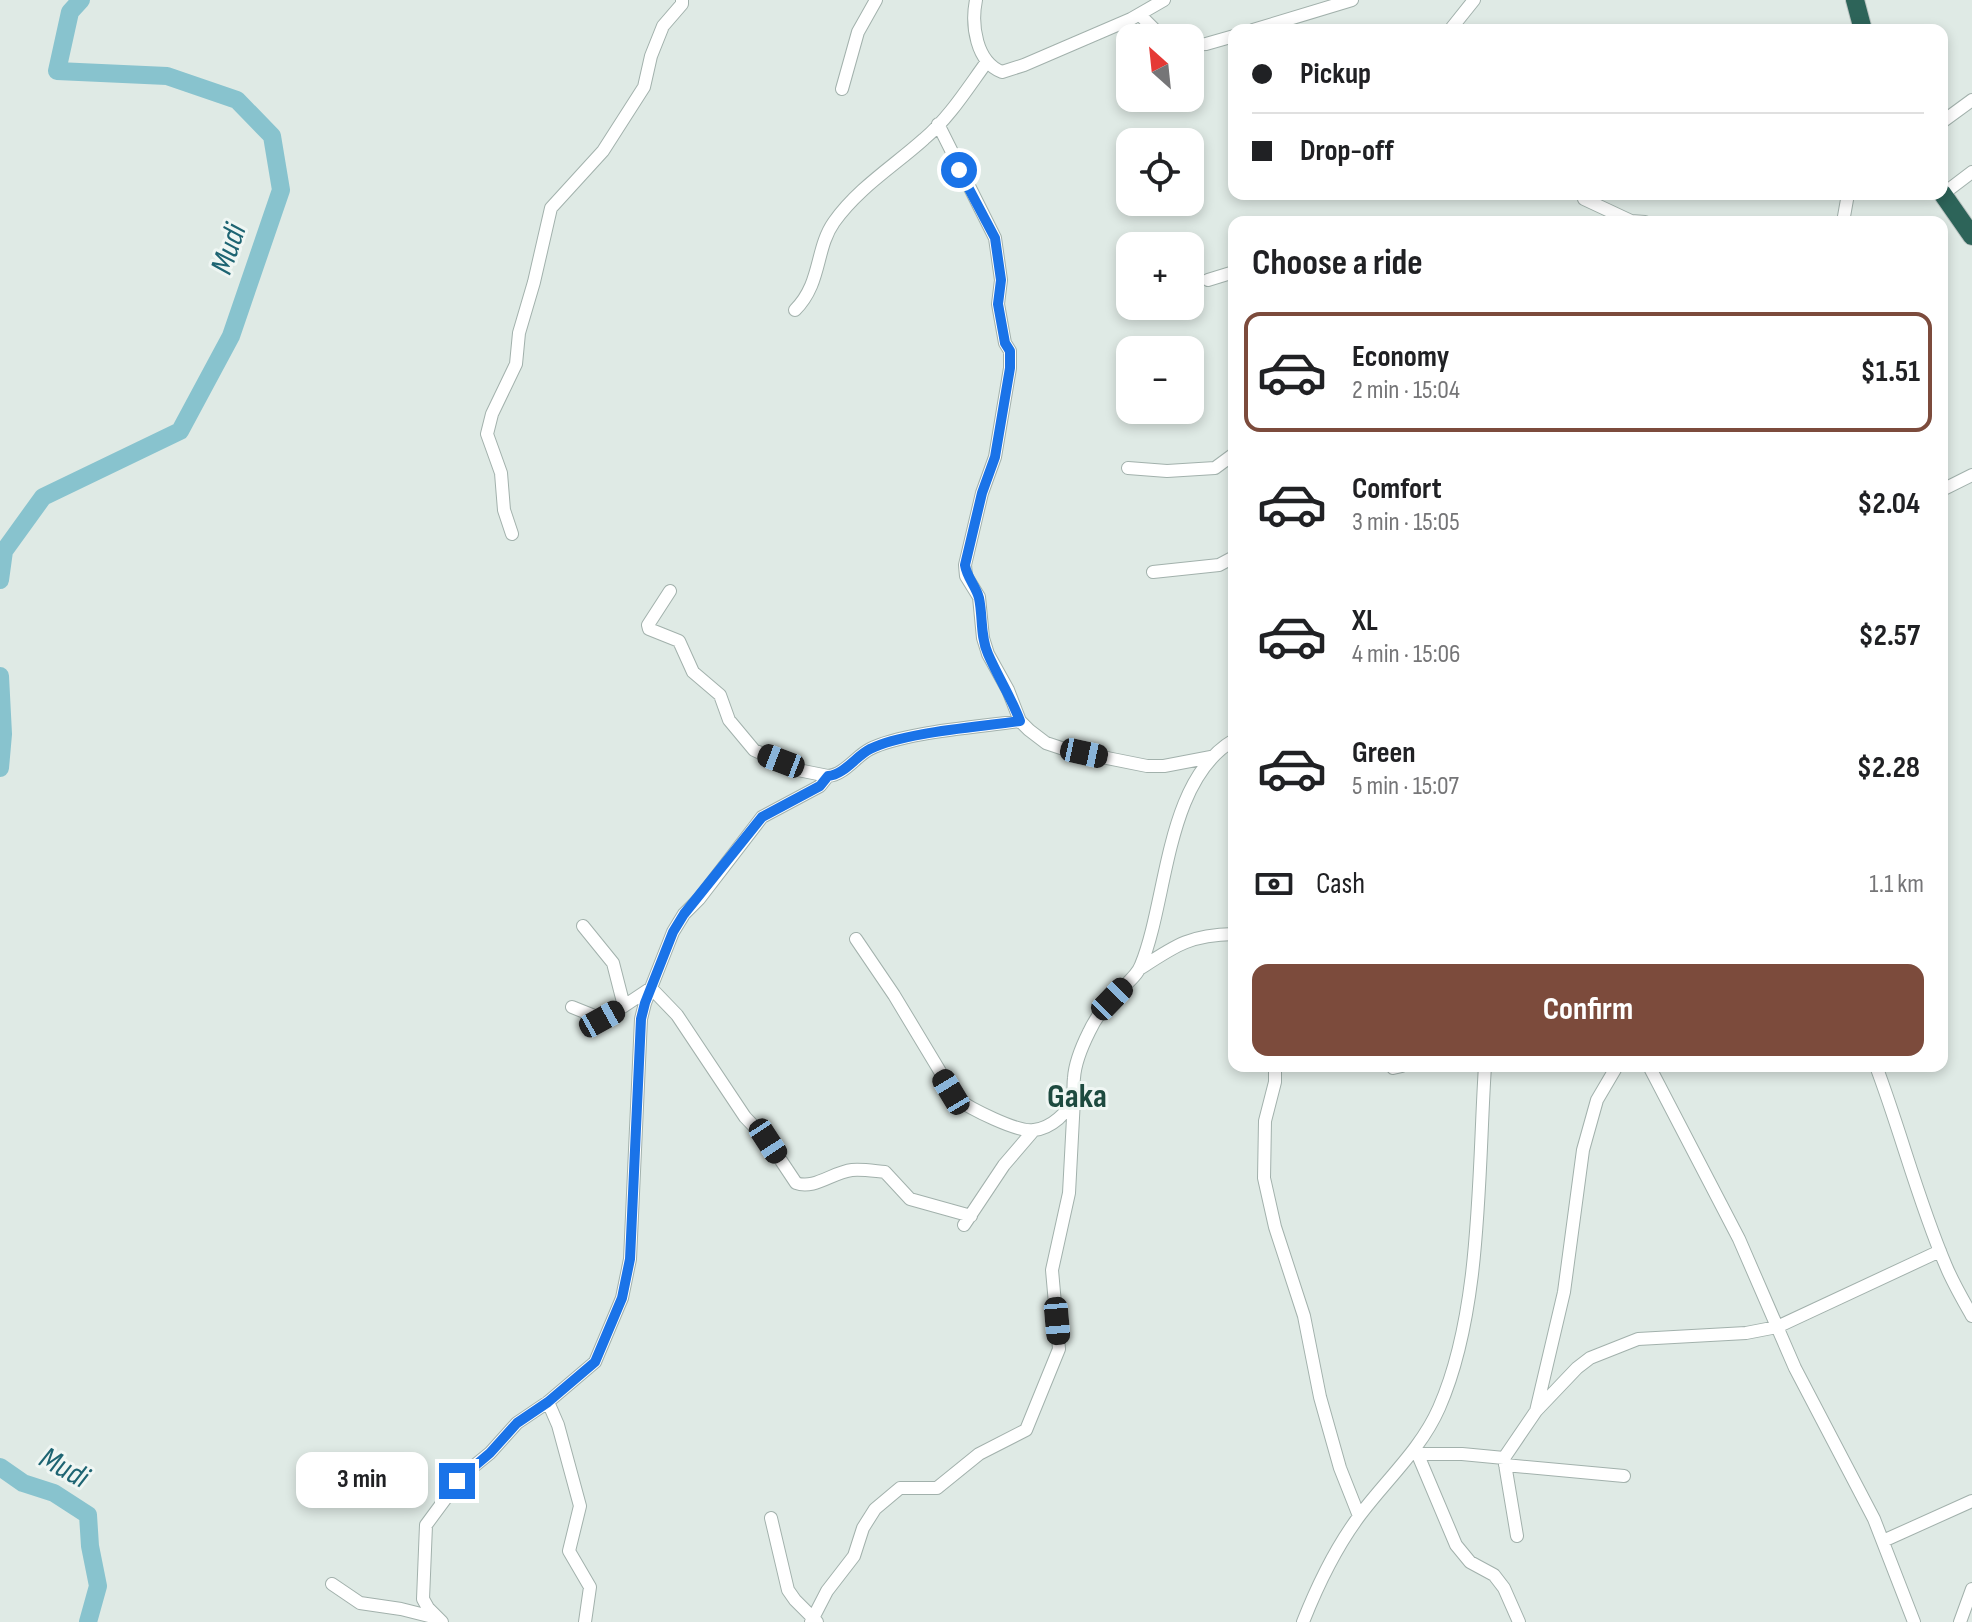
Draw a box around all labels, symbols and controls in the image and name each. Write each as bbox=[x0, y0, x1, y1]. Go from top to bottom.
north arrow bbox=[1116, 24, 1204, 112]
map controls bbox=[1116, 24, 1204, 424]
text: Pickup bbox=[1300, 56, 1371, 92]
button: locate bbox=[1116, 128, 1204, 216]
text: Drop-off bbox=[1300, 133, 1394, 169]
route start bbox=[941, 152, 977, 188]
water label: Mudi bbox=[202, 218, 256, 279]
button: + bbox=[1116, 232, 1204, 320]
text: Choose a ride bbox=[1252, 242, 1423, 285]
button: − bbox=[1116, 336, 1204, 424]
icon: car bbox=[1256, 336, 1328, 408]
text: Economy bbox=[1352, 339, 1449, 375]
text: $1.51 bbox=[1860, 354, 1920, 390]
text: 2 min · 15:04 bbox=[1352, 375, 1460, 406]
icon: car bbox=[1256, 468, 1328, 540]
text: Comfort bbox=[1352, 471, 1442, 507]
text: $2.04 bbox=[1857, 486, 1920, 522]
text: 3 min · 15:05 bbox=[1352, 507, 1460, 538]
icon: car bbox=[1256, 600, 1328, 672]
text: XL bbox=[1352, 603, 1378, 639]
text: $2.57 bbox=[1859, 618, 1920, 654]
text: 4 min · 15:06 bbox=[1352, 639, 1461, 670]
icon: car bbox=[1256, 732, 1328, 804]
text: Green bbox=[1352, 735, 1416, 771]
car bbox=[1058, 736, 1110, 770]
car bbox=[754, 741, 808, 781]
text: $2.28 bbox=[1857, 750, 1920, 786]
text: 5 min · 15:07 bbox=[1352, 771, 1459, 802]
icon: cash bbox=[1252, 862, 1296, 906]
text: Cash bbox=[1316, 866, 1365, 902]
text: 1.1 km bbox=[1869, 869, 1924, 900]
button: Confirm bbox=[1252, 964, 1924, 1056]
car bbox=[1087, 973, 1137, 1025]
car bbox=[575, 997, 629, 1041]
car bbox=[928, 1065, 974, 1119]
district label: Gaka bbox=[1047, 1076, 1107, 1117]
car bbox=[745, 1114, 791, 1168]
car bbox=[1043, 1296, 1071, 1346]
water label: Mudi bbox=[32, 1439, 97, 1498]
callout: 3 min bbox=[297, 1453, 429, 1509]
route end bbox=[439, 1463, 475, 1499]
text: 3 min bbox=[337, 1464, 387, 1495]

